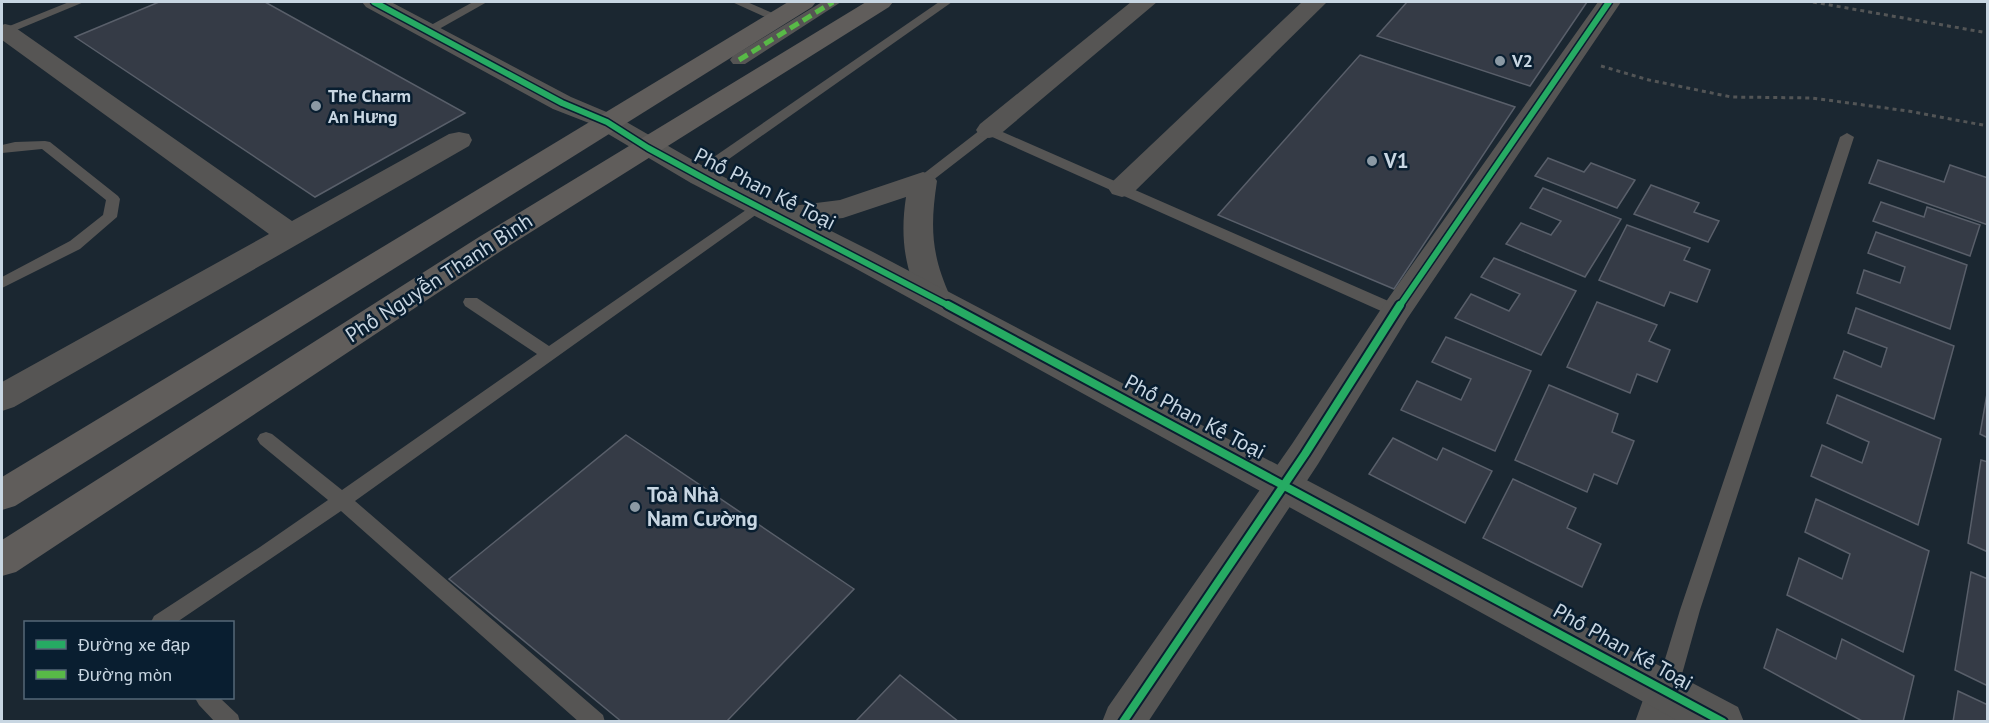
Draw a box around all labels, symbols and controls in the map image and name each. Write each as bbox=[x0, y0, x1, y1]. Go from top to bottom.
place label: V2 bbox=[1511, 49, 1533, 72]
marker: V2 bbox=[1493, 54, 1507, 68]
place label: The Charm An Hưng bbox=[328, 84, 411, 128]
marker: The Charm An Hưng bbox=[309, 99, 323, 113]
street label: Phố Phan Kế Toại bbox=[690, 141, 841, 236]
place label: V1 bbox=[1383, 147, 1409, 174]
marker: V1 bbox=[1365, 154, 1379, 168]
street label: Phố Nguyễn Thanh Bình bbox=[340, 207, 537, 348]
street label: Phố Phan Kế Toại bbox=[1120, 368, 1270, 465]
place label: Toà Nhà Nam Cường bbox=[647, 481, 758, 532]
marker: Toà Nhà Nam Cường bbox=[628, 500, 642, 514]
street label: Phố Phan Kế Toại bbox=[1549, 597, 1698, 696]
legend bbox=[24, 621, 234, 699]
text: Đường xe đạp bbox=[77, 633, 190, 656]
text: Đường mòn bbox=[77, 663, 172, 686]

